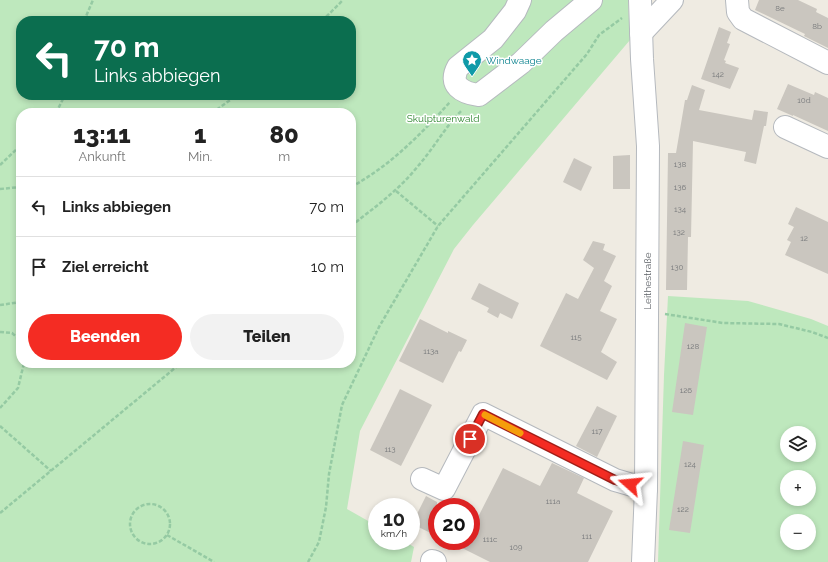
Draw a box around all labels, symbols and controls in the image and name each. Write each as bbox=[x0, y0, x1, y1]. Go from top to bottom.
house number: 8e bbox=[775, 3, 785, 13]
house number: 8b bbox=[812, 21, 822, 31]
text: 70 m bbox=[94, 31, 160, 64]
icon: left bbox=[28, 32, 80, 84]
place icon: Windwaage bbox=[461, 49, 483, 77]
place label: Windwaage bbox=[486, 55, 542, 66]
text: Links abbiegen bbox=[94, 65, 220, 86]
house number: 142 bbox=[712, 69, 724, 79]
house number: 10d bbox=[797, 95, 811, 105]
park label: Skulpturenwald bbox=[407, 113, 479, 124]
text: 13:11 bbox=[73, 120, 131, 149]
text: 1 bbox=[194, 120, 206, 149]
text: 80 bbox=[269, 120, 299, 149]
text: Ankunft bbox=[78, 149, 126, 164]
text: Min. bbox=[188, 149, 212, 164]
text: m bbox=[278, 149, 290, 164]
house number: 138 bbox=[674, 159, 686, 169]
house number: 136 bbox=[674, 182, 686, 192]
icon: left bbox=[28, 196, 50, 218]
text: Links abbiegen bbox=[62, 198, 171, 216]
text: 70 m bbox=[309, 198, 344, 216]
house number: 134 bbox=[674, 204, 687, 214]
house number: 132 bbox=[673, 227, 685, 237]
house number: 12 bbox=[800, 233, 808, 243]
street label: Leithestraße bbox=[642, 252, 653, 310]
icon: arrive bbox=[28, 256, 50, 278]
text: Ziel erreicht bbox=[62, 258, 149, 276]
text: 10 m bbox=[311, 258, 344, 276]
house number: 130 bbox=[671, 262, 683, 272]
button: Beenden bbox=[28, 314, 182, 360]
button: Teilen bbox=[190, 314, 344, 360]
house number: 115 bbox=[570, 332, 582, 342]
house number: 128 bbox=[687, 341, 699, 351]
house number: 113a bbox=[423, 346, 439, 356]
house number: 126 bbox=[680, 385, 692, 395]
pin bbox=[453, 422, 487, 456]
house number: 117 bbox=[591, 426, 603, 436]
map controls bbox=[780, 426, 816, 550]
button: layers bbox=[780, 426, 816, 462]
icon: arrive bbox=[459, 428, 481, 450]
house number: 113 bbox=[384, 444, 396, 454]
house number: 124 bbox=[684, 459, 697, 469]
position arrow bbox=[609, 463, 651, 505]
button: + bbox=[780, 470, 816, 506]
house number: 111a bbox=[546, 496, 560, 506]
speed limit sign: 20 bbox=[428, 498, 480, 550]
house number: 122 bbox=[677, 504, 689, 514]
text: 10 bbox=[383, 507, 405, 531]
button: − bbox=[780, 514, 816, 550]
text: km/h bbox=[381, 528, 407, 539]
house number: 111 bbox=[582, 531, 593, 541]
house number: 111c bbox=[483, 534, 498, 544]
house number: 109 bbox=[509, 542, 523, 552]

